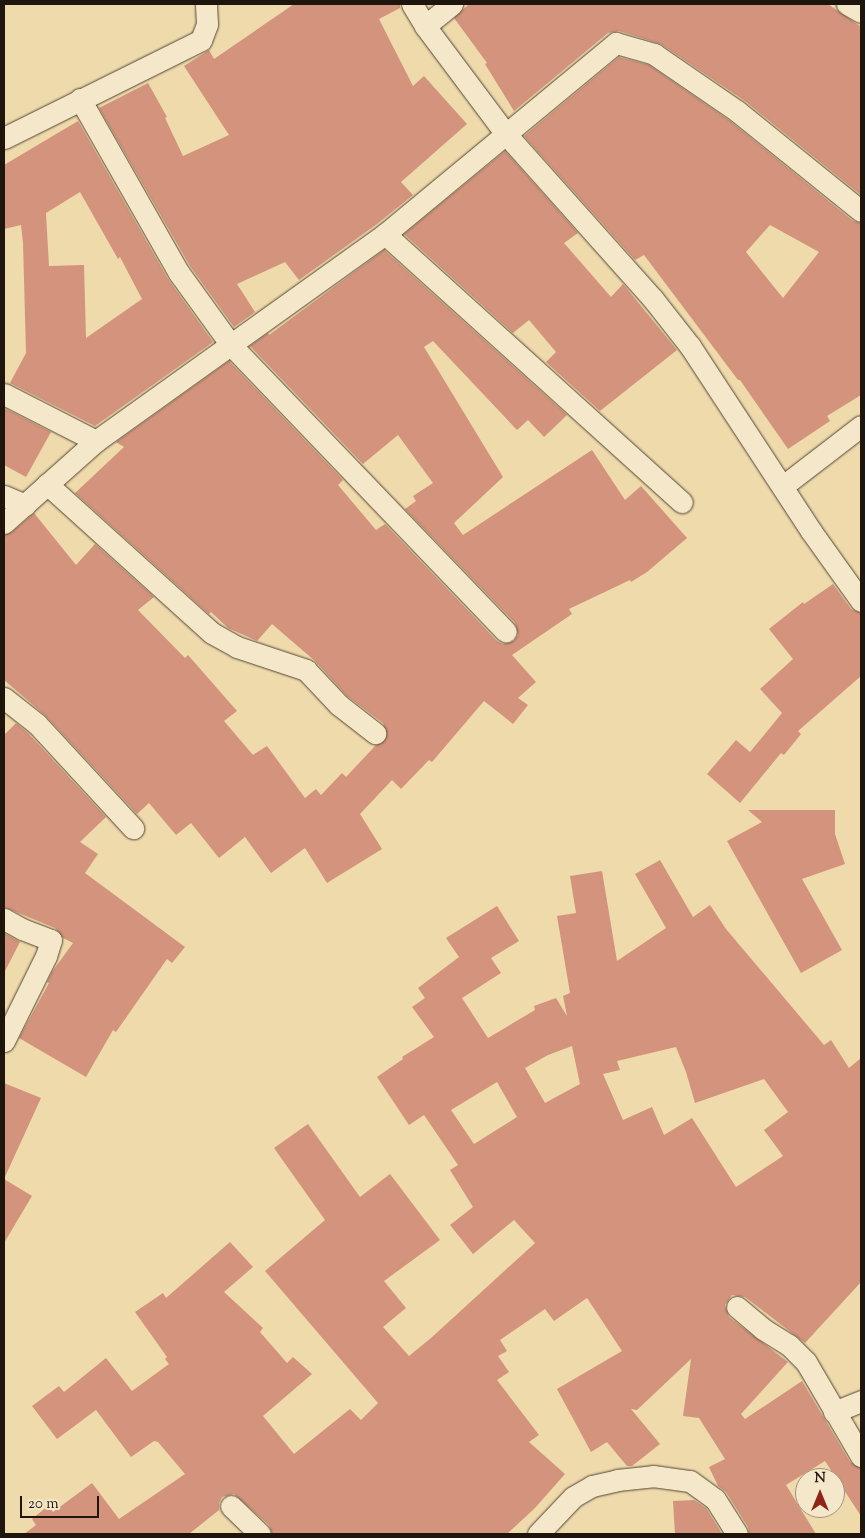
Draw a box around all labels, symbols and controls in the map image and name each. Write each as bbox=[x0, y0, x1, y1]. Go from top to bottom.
north arrow bbox=[795, 1468, 845, 1518]
text: N bbox=[814, 1469, 826, 1489]
scale bar bbox=[22, 1486, 101, 1518]
text: 20 m bbox=[28, 1494, 59, 1515]

